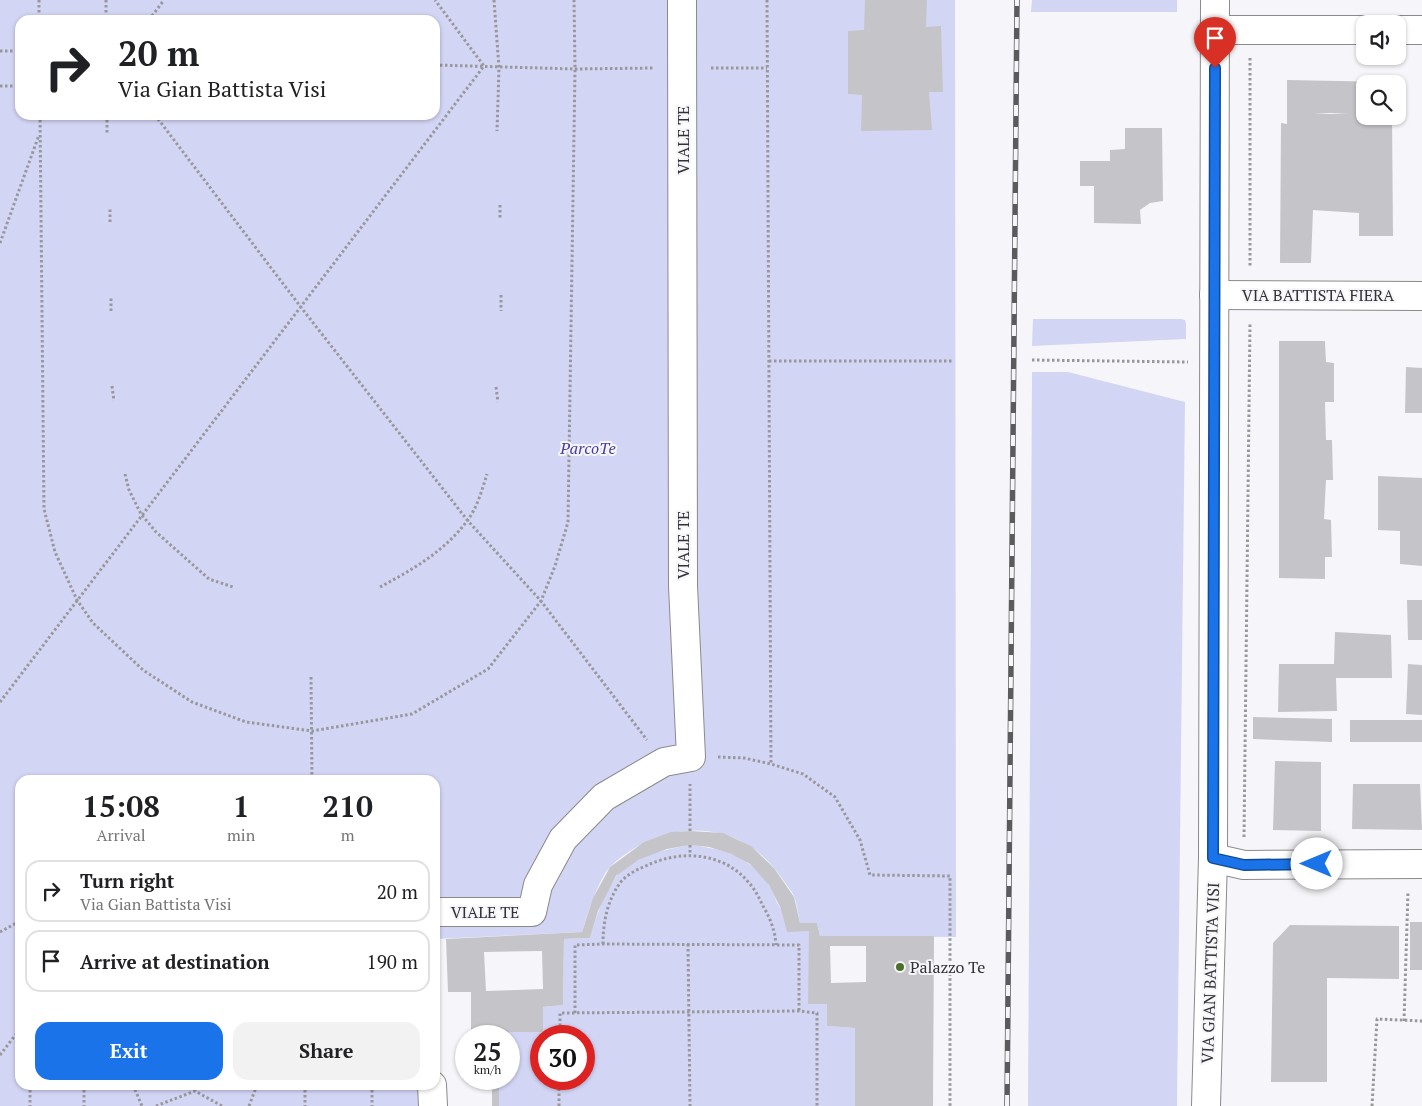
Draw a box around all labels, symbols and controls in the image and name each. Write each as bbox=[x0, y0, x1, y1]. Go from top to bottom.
map controls bbox=[1356, 15, 1406, 125]
button: sound bbox=[1356, 15, 1406, 65]
pin bbox=[1194, 17, 1236, 68]
icon: arrive bbox=[1201, 24, 1229, 52]
text: 20 m bbox=[118, 30, 199, 76]
icon: right bbox=[35, 35, 100, 100]
text: Via Gian Battista Visi bbox=[118, 74, 326, 103]
button: search bbox=[1356, 75, 1406, 125]
street label: VIALE TE bbox=[672, 106, 694, 174]
street label: VIA BATTISTA FIERA bbox=[1242, 284, 1394, 306]
park label: ParcoTe bbox=[559, 437, 616, 459]
street label: VIALE TE bbox=[672, 511, 694, 579]
text: 15:08 bbox=[82, 786, 160, 826]
text: 1 bbox=[233, 786, 250, 826]
text: 210 bbox=[322, 786, 373, 826]
text: Arrival bbox=[96, 824, 146, 846]
text: min bbox=[227, 824, 255, 846]
text: m bbox=[341, 824, 354, 846]
position arrow bbox=[1290, 837, 1342, 889]
text: Turn right bbox=[80, 868, 174, 893]
icon: right bbox=[37, 877, 65, 905]
text: 20 m bbox=[377, 879, 418, 904]
street label: VIA GIAN BATTISTA VISI bbox=[1196, 882, 1224, 1064]
text: Via Gian Battista Visi bbox=[80, 893, 232, 915]
street label: VIALE TE bbox=[451, 901, 519, 923]
icon: arrive bbox=[37, 947, 65, 975]
text: Arrive at destination bbox=[80, 949, 269, 974]
text: 190 m bbox=[367, 949, 418, 974]
place label: Palazzo Te bbox=[910, 956, 985, 978]
marker: Palazzo Te bbox=[894, 961, 906, 973]
button: Exit bbox=[35, 1022, 223, 1080]
button: Share bbox=[233, 1022, 420, 1080]
speed limit sign: 30 bbox=[530, 1025, 595, 1090]
text: 25 bbox=[473, 1035, 502, 1068]
text: km/h bbox=[474, 1062, 501, 1077]

